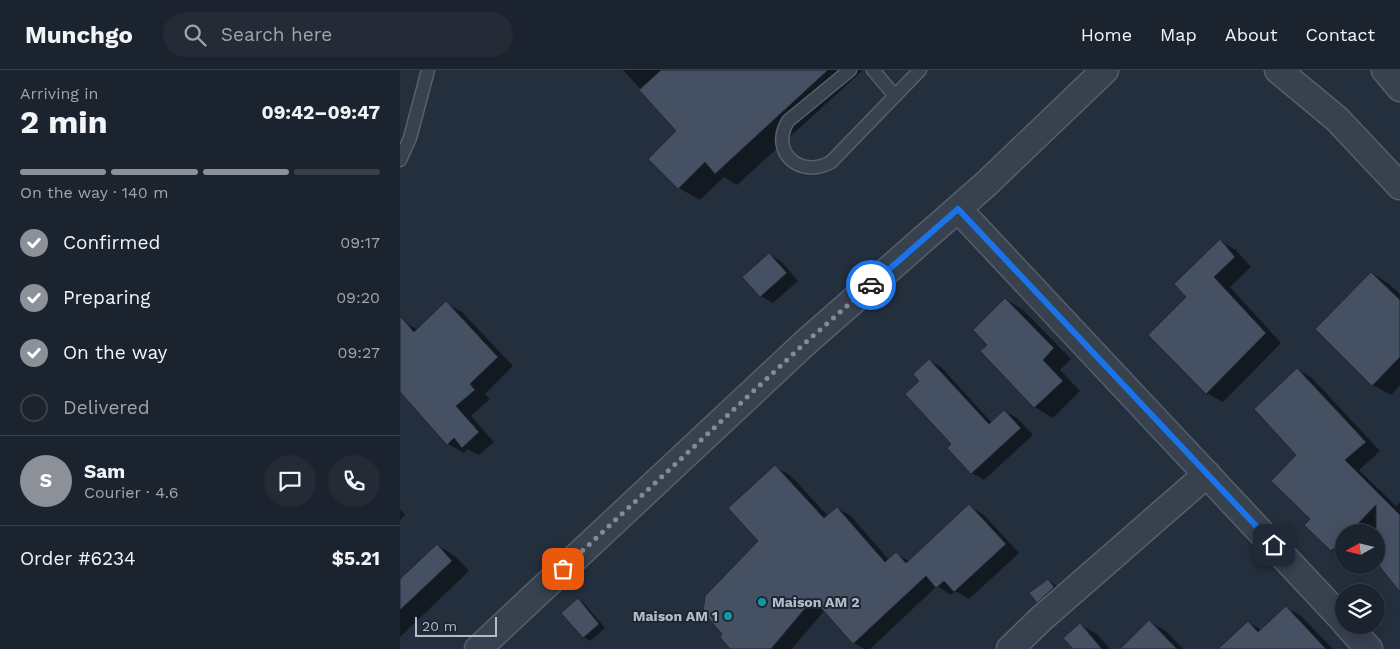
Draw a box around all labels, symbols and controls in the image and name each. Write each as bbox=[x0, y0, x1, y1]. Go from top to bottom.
search box bbox=[163, 12, 513, 57]
text: Munchgo bbox=[25, 21, 133, 49]
icon: search bbox=[181, 21, 209, 49]
text: Search here bbox=[221, 23, 332, 46]
text: Home bbox=[1081, 24, 1132, 45]
text: Map bbox=[1160, 24, 1197, 45]
text: About bbox=[1225, 24, 1277, 45]
text: Contact bbox=[1305, 24, 1375, 45]
text: Arriving in bbox=[20, 84, 98, 103]
text: 09:42–09:47 bbox=[261, 101, 380, 124]
text: 2 min bbox=[20, 103, 108, 141]
text: On the way · 140 m bbox=[20, 183, 168, 202]
icon: check bbox=[20, 229, 48, 257]
text: Confirmed bbox=[63, 231, 160, 254]
text: 09:17 bbox=[340, 233, 380, 252]
courier bbox=[846, 260, 896, 310]
icon: car bbox=[857, 271, 885, 299]
icon: check bbox=[20, 284, 48, 312]
text: Preparing bbox=[63, 286, 150, 309]
text: 09:20 bbox=[336, 288, 380, 307]
icon: check bbox=[20, 339, 48, 367]
text: On the way bbox=[63, 341, 167, 364]
text: 09:27 bbox=[337, 343, 380, 362]
text: Delivered bbox=[63, 396, 150, 419]
button: chat bbox=[264, 455, 316, 507]
button: phone bbox=[328, 455, 380, 507]
text: Sam bbox=[84, 460, 125, 483]
text: S bbox=[40, 469, 52, 492]
text: Courier · 4.6 bbox=[84, 483, 179, 502]
pin bbox=[1253, 524, 1295, 566]
north arrow bbox=[1335, 524, 1385, 574]
map controls bbox=[1335, 524, 1385, 634]
icon: home bbox=[1260, 531, 1288, 559]
text: Order #6234 bbox=[20, 547, 136, 570]
text: $5.21 bbox=[332, 547, 380, 570]
pin bbox=[542, 548, 584, 590]
icon: bag bbox=[549, 555, 577, 583]
button: layers bbox=[1335, 584, 1385, 634]
place label: Maison AM 2 bbox=[772, 594, 860, 610]
marker: Maison AM 2 bbox=[756, 596, 768, 608]
place label: Maison AM 1 bbox=[633, 608, 718, 624]
marker: Maison AM 1 bbox=[722, 610, 734, 622]
scale bar bbox=[415, 614, 498, 637]
text: 20 m bbox=[422, 618, 457, 634]

